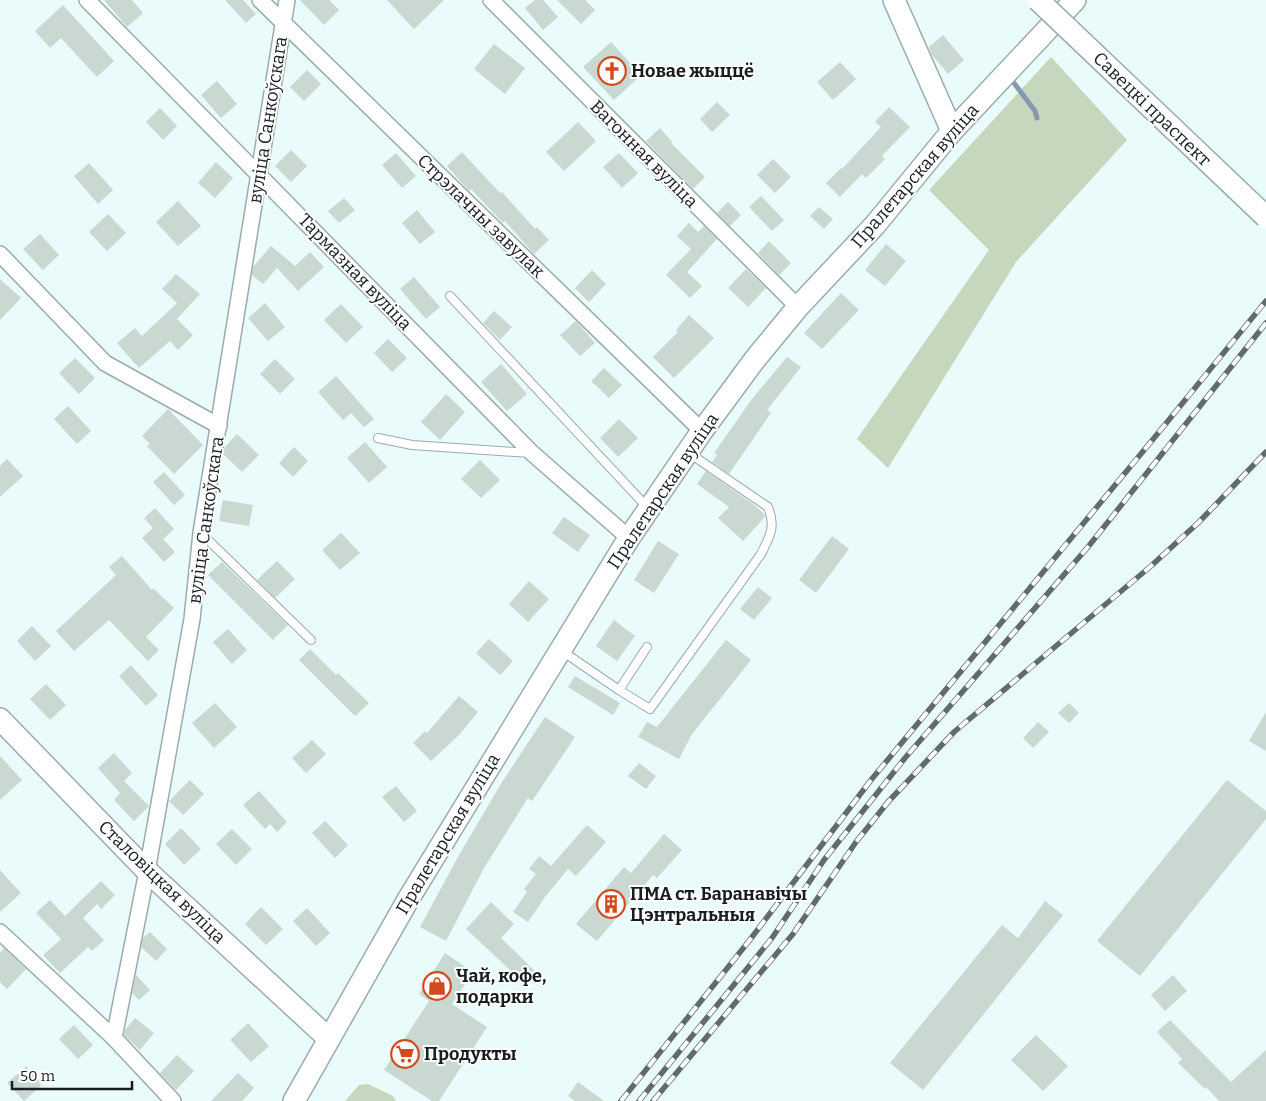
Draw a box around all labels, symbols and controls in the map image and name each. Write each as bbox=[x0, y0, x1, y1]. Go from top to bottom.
street label: вуліца Санкоўскага bbox=[244, 35, 292, 205]
street label: Савецкі праспект bbox=[1089, 47, 1215, 171]
church icon: Новае жыццё bbox=[597, 56, 627, 86]
place label: Новае жыццё bbox=[631, 60, 754, 82]
street label: Вагонная вуліца bbox=[586, 96, 703, 213]
street label: Пралетарская вуліца bbox=[846, 99, 984, 253]
street label: Стрэлачны завулак bbox=[413, 150, 550, 283]
street label: Тармазная вуліца bbox=[294, 209, 416, 335]
street label: Пралетарская вуліца bbox=[603, 409, 724, 573]
street label: вуліца Санкоўскага bbox=[183, 435, 229, 605]
street label: Пралетарская вуліца bbox=[391, 750, 505, 918]
street label: Сталовіцкая вуліца bbox=[94, 816, 230, 948]
place label: ПМА ст. Баранавічы Цэнтральныя bbox=[630, 883, 807, 926]
building icon: ПМА ст. Баранавічы Цэнтральныя bbox=[596, 889, 626, 919]
place label: Чай, кофе, подарки bbox=[456, 965, 546, 1008]
shop icon: Чай, кофе, подарки bbox=[422, 971, 452, 1001]
supermarket icon: Продукты bbox=[390, 1039, 420, 1069]
place label: Продукты bbox=[424, 1043, 517, 1065]
scale bar bbox=[12, 1058, 132, 1090]
text: 50 m bbox=[20, 1067, 56, 1085]

